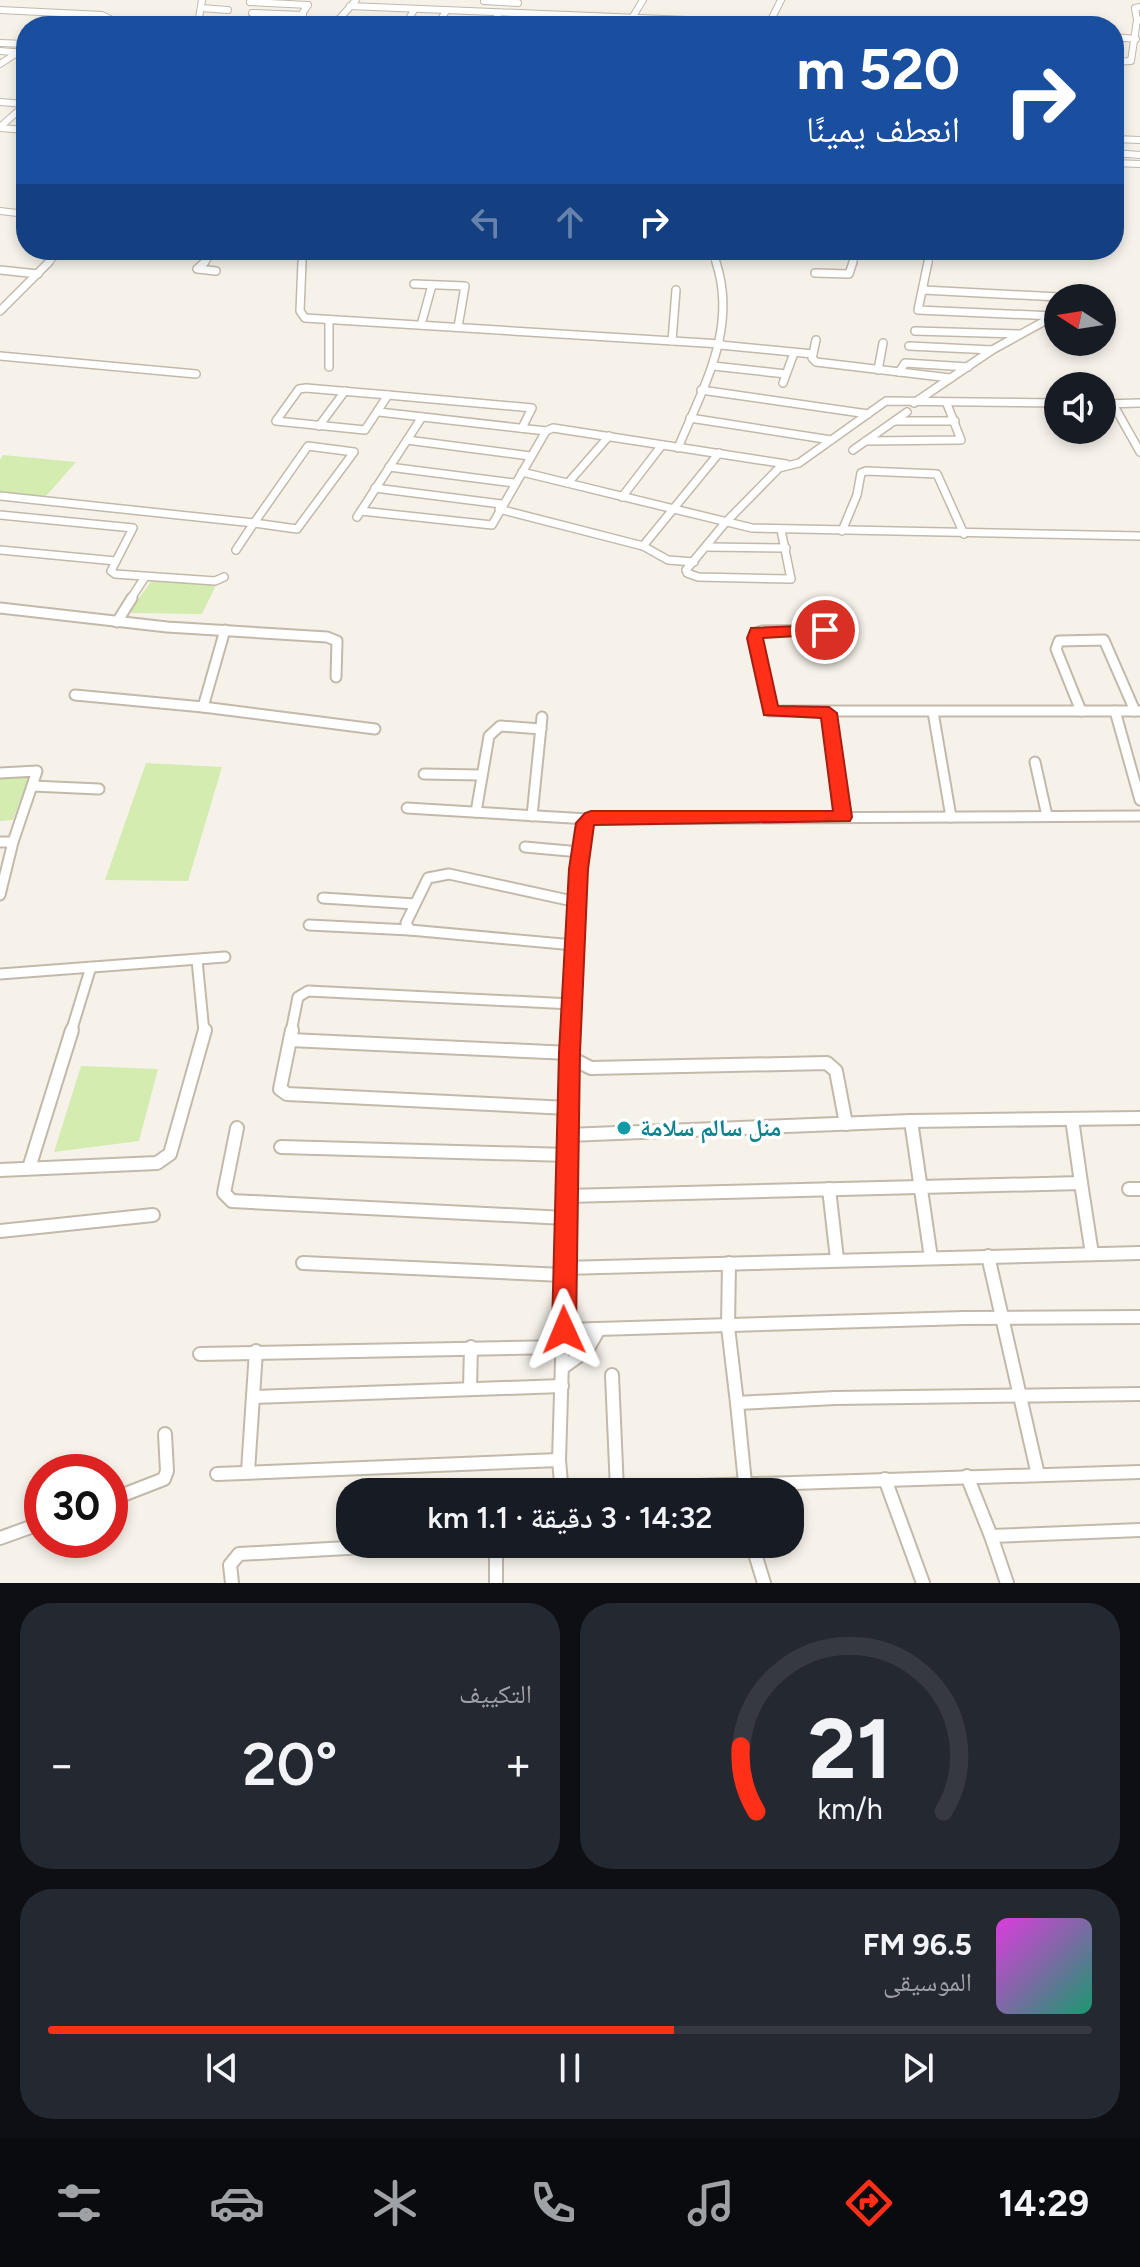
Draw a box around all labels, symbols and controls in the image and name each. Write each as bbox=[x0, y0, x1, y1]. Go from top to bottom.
text: 520 m bbox=[797, 36, 960, 103]
icon: right bbox=[988, 48, 1092, 152]
text: انعطف يمينًا bbox=[806, 108, 960, 151]
icon: left bbox=[464, 200, 508, 244]
icon: ahead bbox=[548, 200, 592, 244]
icon: right bbox=[632, 200, 676, 244]
north arrow bbox=[1044, 284, 1116, 356]
map controls bbox=[1044, 284, 1116, 444]
button: sound bbox=[1044, 372, 1116, 444]
pin bbox=[791, 596, 859, 664]
icon: arrive bbox=[803, 608, 847, 652]
place label: منل سالم سلامة bbox=[640, 1113, 781, 1144]
marker: منل سالم سلامة bbox=[615, 1119, 633, 1137]
position arrow bbox=[522, 1288, 606, 1372]
speed limit sign: 30 bbox=[24, 1454, 128, 1558]
text: 14:32 · 3 دقيقة · 1.1 km bbox=[428, 1499, 712, 1536]
text: التكييف bbox=[459, 1678, 532, 1710]
text: 21 bbox=[808, 1699, 892, 1799]
text: 20° bbox=[242, 1728, 338, 1800]
text: − bbox=[48, 1738, 75, 1791]
text: + bbox=[505, 1738, 532, 1791]
text: km/h bbox=[817, 1792, 883, 1826]
text: 96.5 FM bbox=[863, 1926, 972, 1963]
text: الموسيقى bbox=[883, 1966, 972, 1998]
icon: previous bbox=[200, 2046, 244, 2090]
icon: pause bbox=[548, 2046, 592, 2090]
icon: next bbox=[896, 2046, 940, 2090]
icon: filters bbox=[51, 2175, 107, 2231]
icon: car bbox=[209, 2175, 265, 2231]
icon: climate bbox=[367, 2175, 423, 2231]
icon: phone bbox=[525, 2175, 581, 2231]
icon: music bbox=[683, 2175, 739, 2231]
icon: directions bbox=[841, 2175, 897, 2231]
text: 14:29 bbox=[999, 2182, 1089, 2225]

